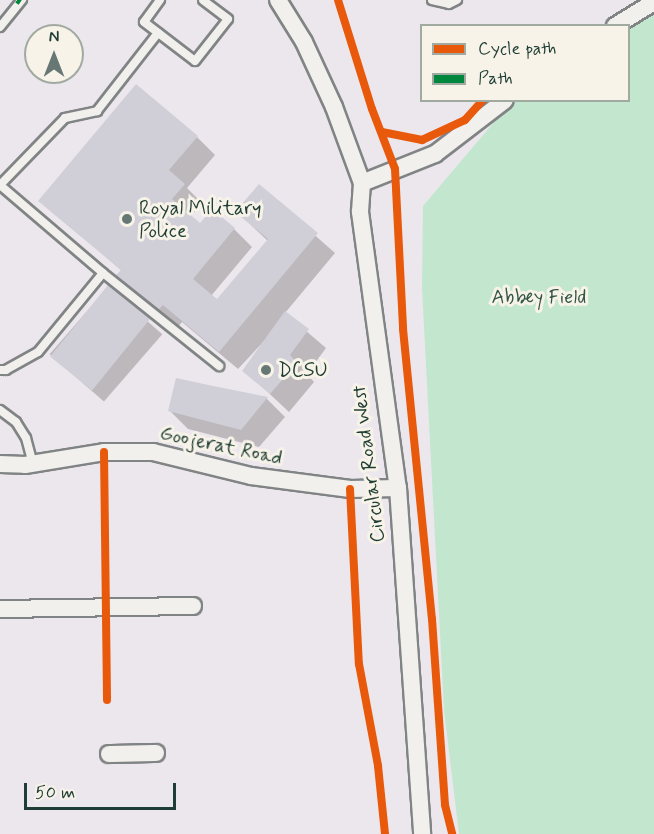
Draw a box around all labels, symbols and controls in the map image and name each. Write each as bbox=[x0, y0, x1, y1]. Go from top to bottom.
north arrow bbox=[24, 24, 84, 84]
legend bbox=[420, 24, 630, 102]
text: N bbox=[49, 27, 59, 48]
text: Cycle path bbox=[478, 37, 556, 61]
text: Path bbox=[478, 67, 513, 91]
place label: Royal Military Police bbox=[139, 196, 261, 243]
marker: Royal Military Police bbox=[120, 212, 134, 226]
park label: Abbey Field bbox=[491, 285, 587, 309]
place label: DCSU bbox=[278, 358, 328, 382]
marker: DCSU bbox=[259, 363, 273, 377]
street label: Circular Road West bbox=[347, 384, 391, 544]
street label: Goojerat Road bbox=[159, 422, 283, 470]
scale bar bbox=[27, 771, 178, 809]
text: 50 m bbox=[35, 781, 75, 805]

